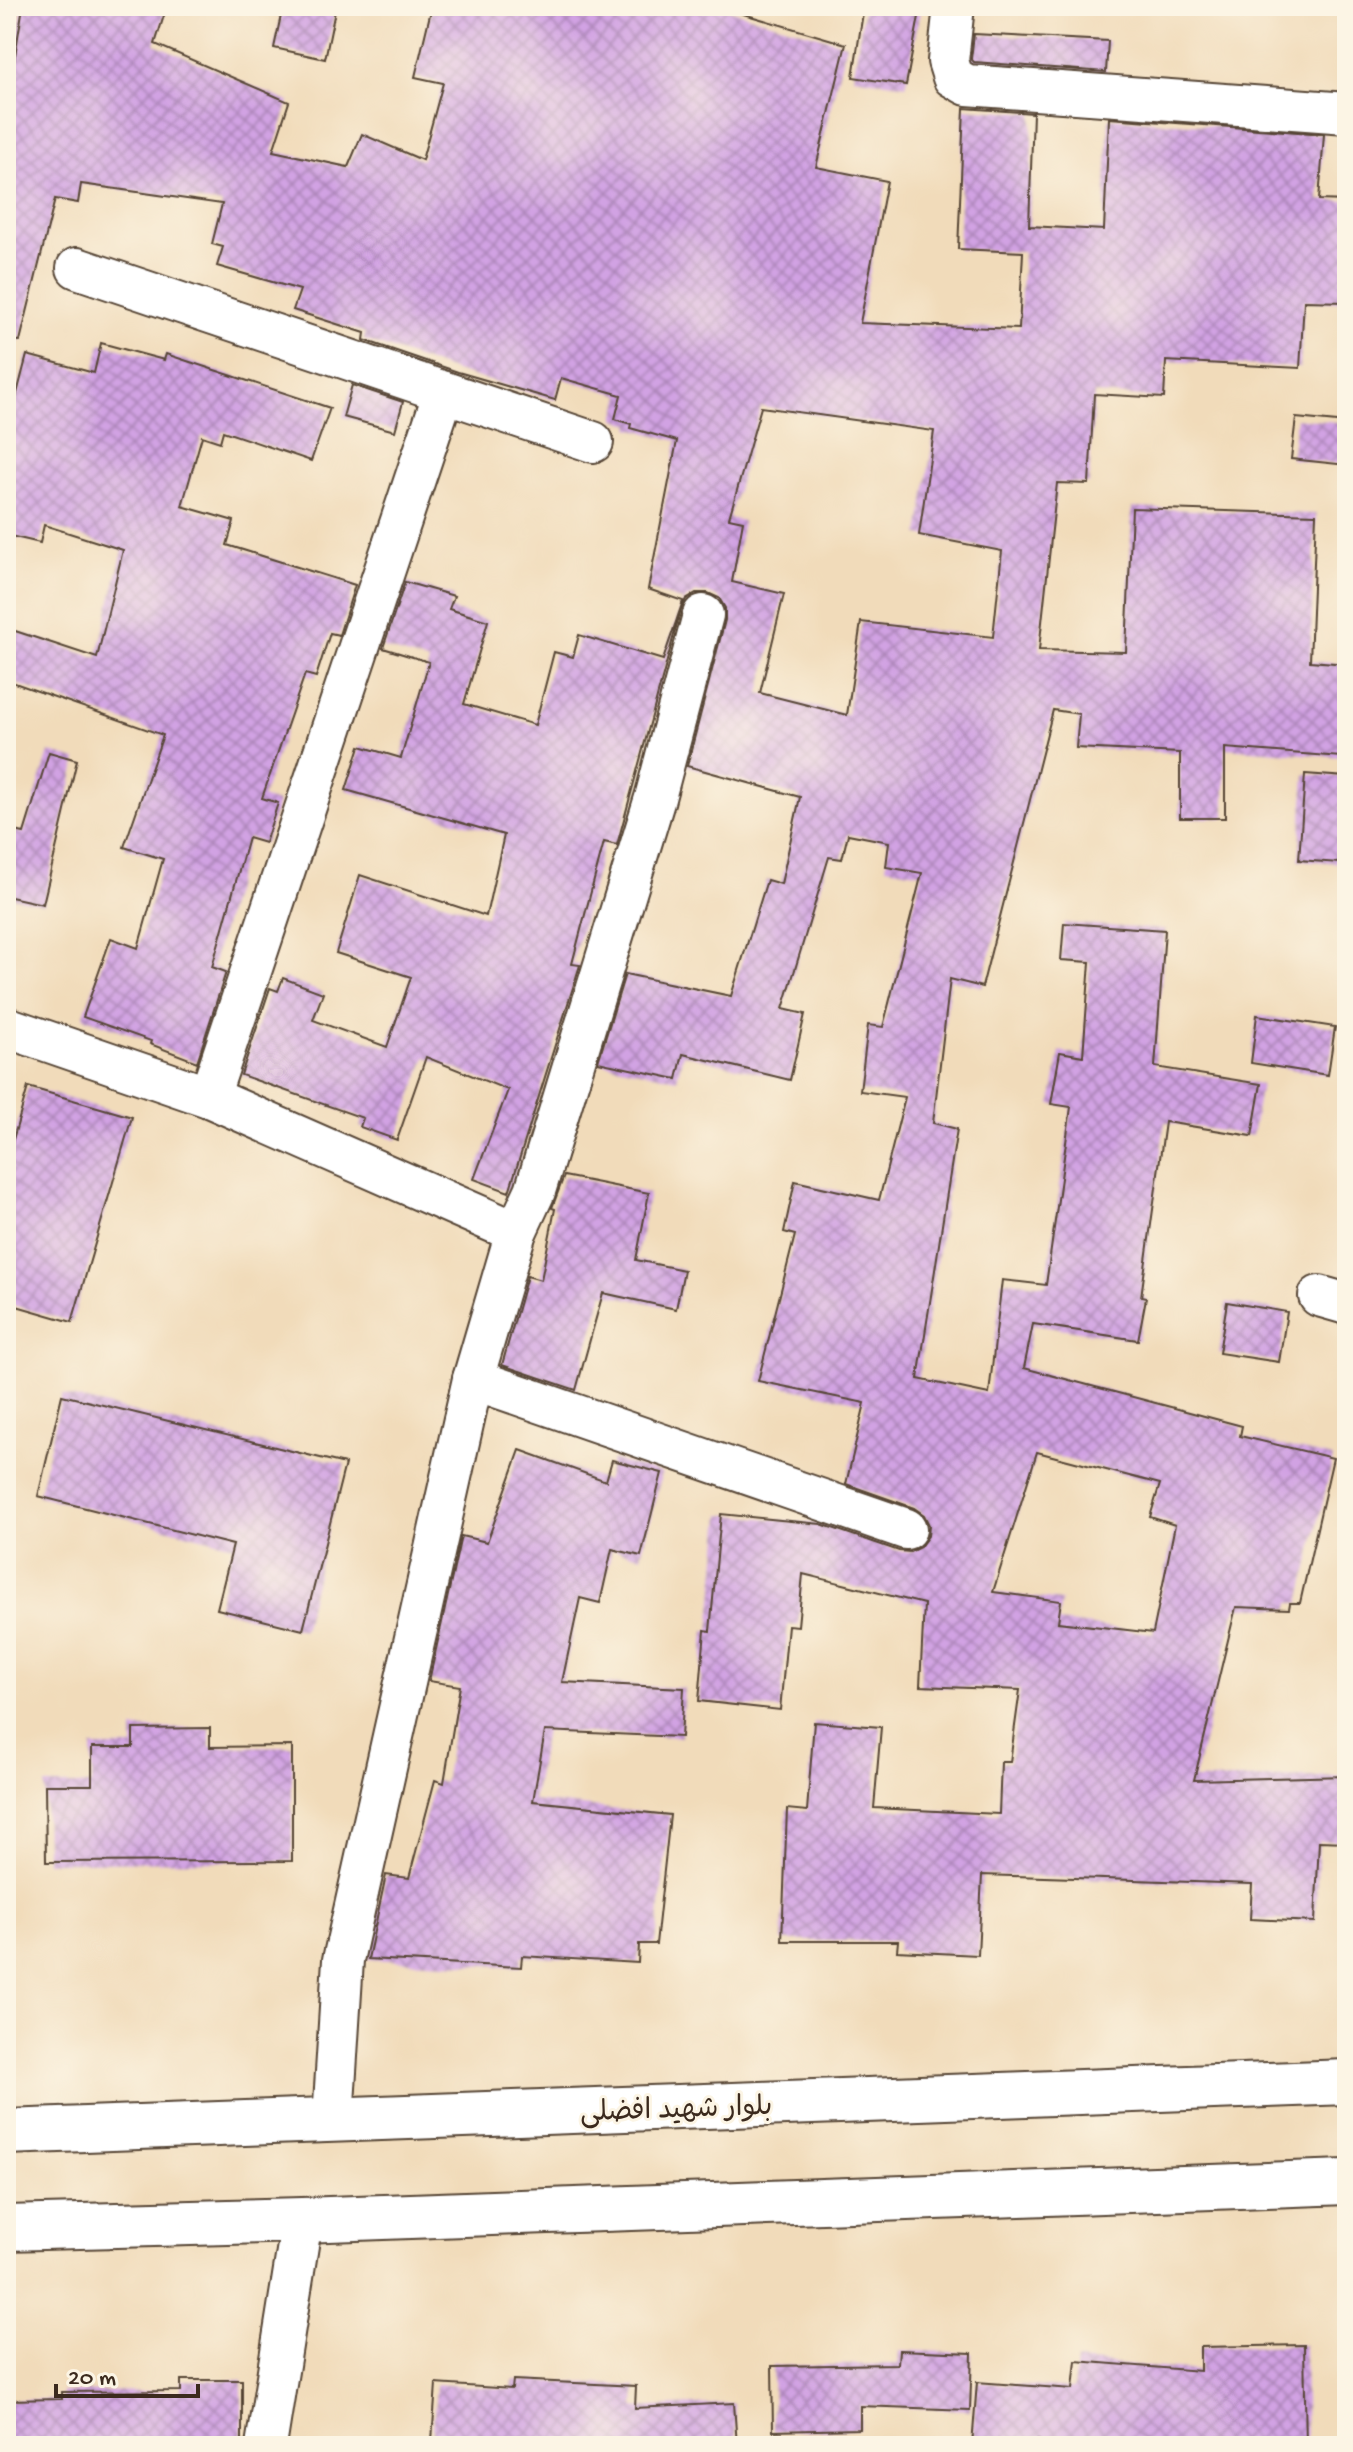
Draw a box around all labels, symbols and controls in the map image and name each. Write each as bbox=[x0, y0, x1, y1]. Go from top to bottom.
street label: بلوار شهید افضلی bbox=[579, 2092, 773, 2131]
scale bar bbox=[56, 2348, 198, 2398]
text: 20 m bbox=[68, 2365, 116, 2394]

